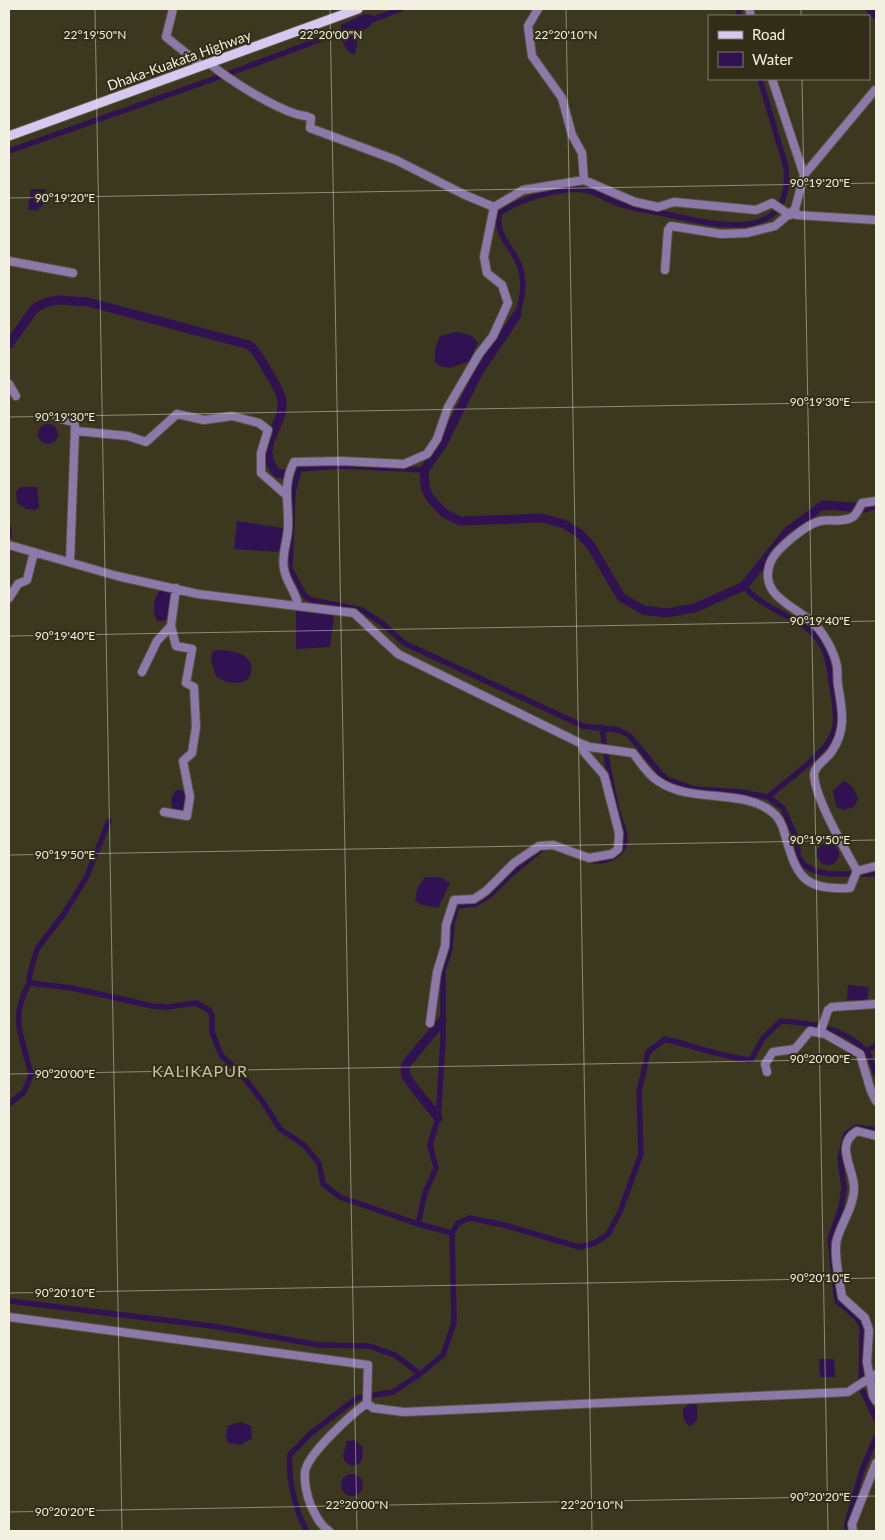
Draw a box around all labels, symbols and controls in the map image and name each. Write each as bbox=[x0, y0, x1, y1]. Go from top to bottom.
legend bbox=[708, 15, 870, 80]
text: Road bbox=[752, 25, 785, 43]
street label: Dhaka-Kuakata Highway bbox=[105, 26, 254, 94]
text: 22°19'50"N bbox=[64, 27, 126, 42]
text: 22°20'00"N bbox=[300, 27, 362, 42]
text: 22°20'10"N bbox=[535, 27, 597, 42]
text: Water bbox=[752, 50, 793, 68]
text: 90°19'20"E bbox=[790, 175, 850, 190]
text: 90°19'20"E bbox=[35, 190, 95, 205]
text: 90°19'30"E bbox=[790, 394, 850, 409]
text: 90°19'30"E bbox=[35, 409, 95, 424]
text: 90°19'40"E bbox=[790, 613, 850, 628]
text: 90°19'40"E bbox=[35, 628, 95, 643]
text: 90°19'50"E bbox=[790, 832, 850, 847]
text: 90°19'50"E bbox=[35, 847, 95, 862]
text: 90°20'00"E bbox=[790, 1051, 850, 1066]
district label: KALIKAPUR bbox=[152, 1061, 248, 1080]
text: 90°20'00"E bbox=[35, 1066, 95, 1081]
text: 90°20'10"E bbox=[790, 1270, 850, 1285]
text: 90°20'10"E bbox=[35, 1285, 95, 1300]
text: 90°20'20"E bbox=[790, 1489, 850, 1504]
text: 22°20'00"N bbox=[326, 1497, 388, 1512]
text: 22°20'10"N bbox=[561, 1497, 623, 1512]
text: 90°20'20"E bbox=[35, 1504, 95, 1519]

